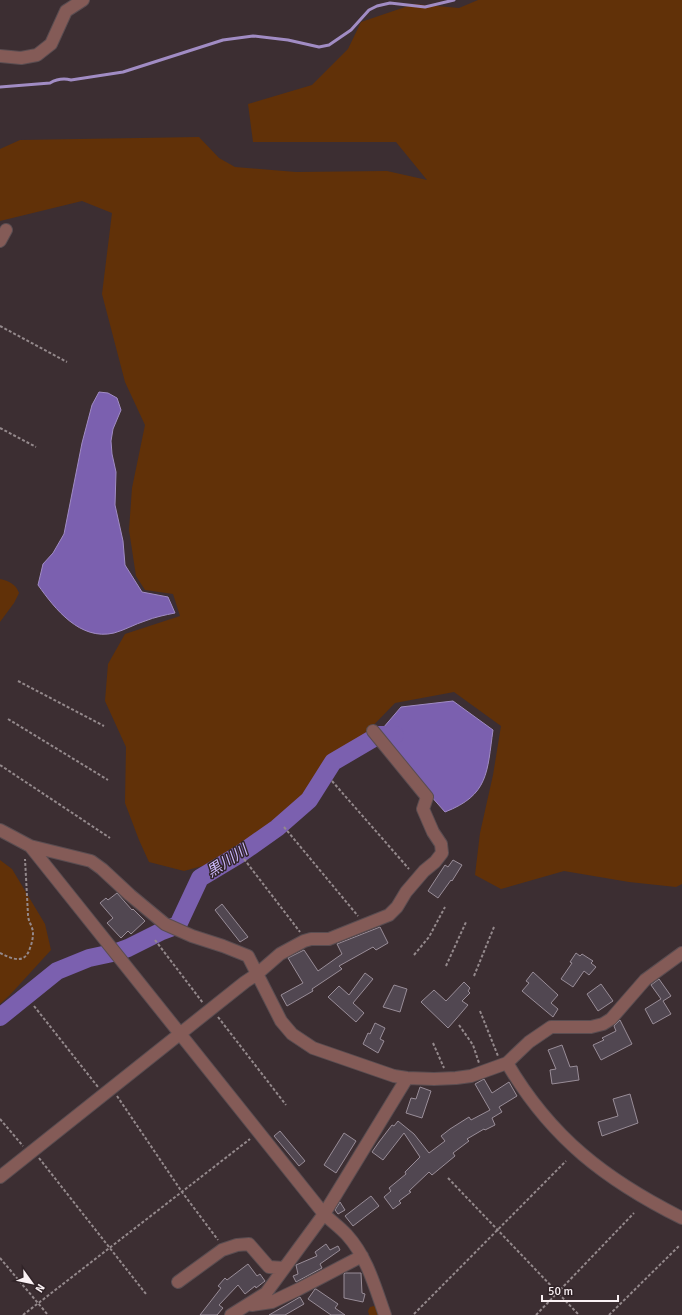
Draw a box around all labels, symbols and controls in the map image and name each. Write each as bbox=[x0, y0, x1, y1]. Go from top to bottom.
water label: 黒川川 bbox=[203, 840, 252, 881]
north arrow bbox=[12, 1263, 52, 1303]
scale bar bbox=[542, 1277, 618, 1303]
text: N bbox=[32, 1281, 48, 1295]
text: 50 m bbox=[548, 1284, 573, 1299]

